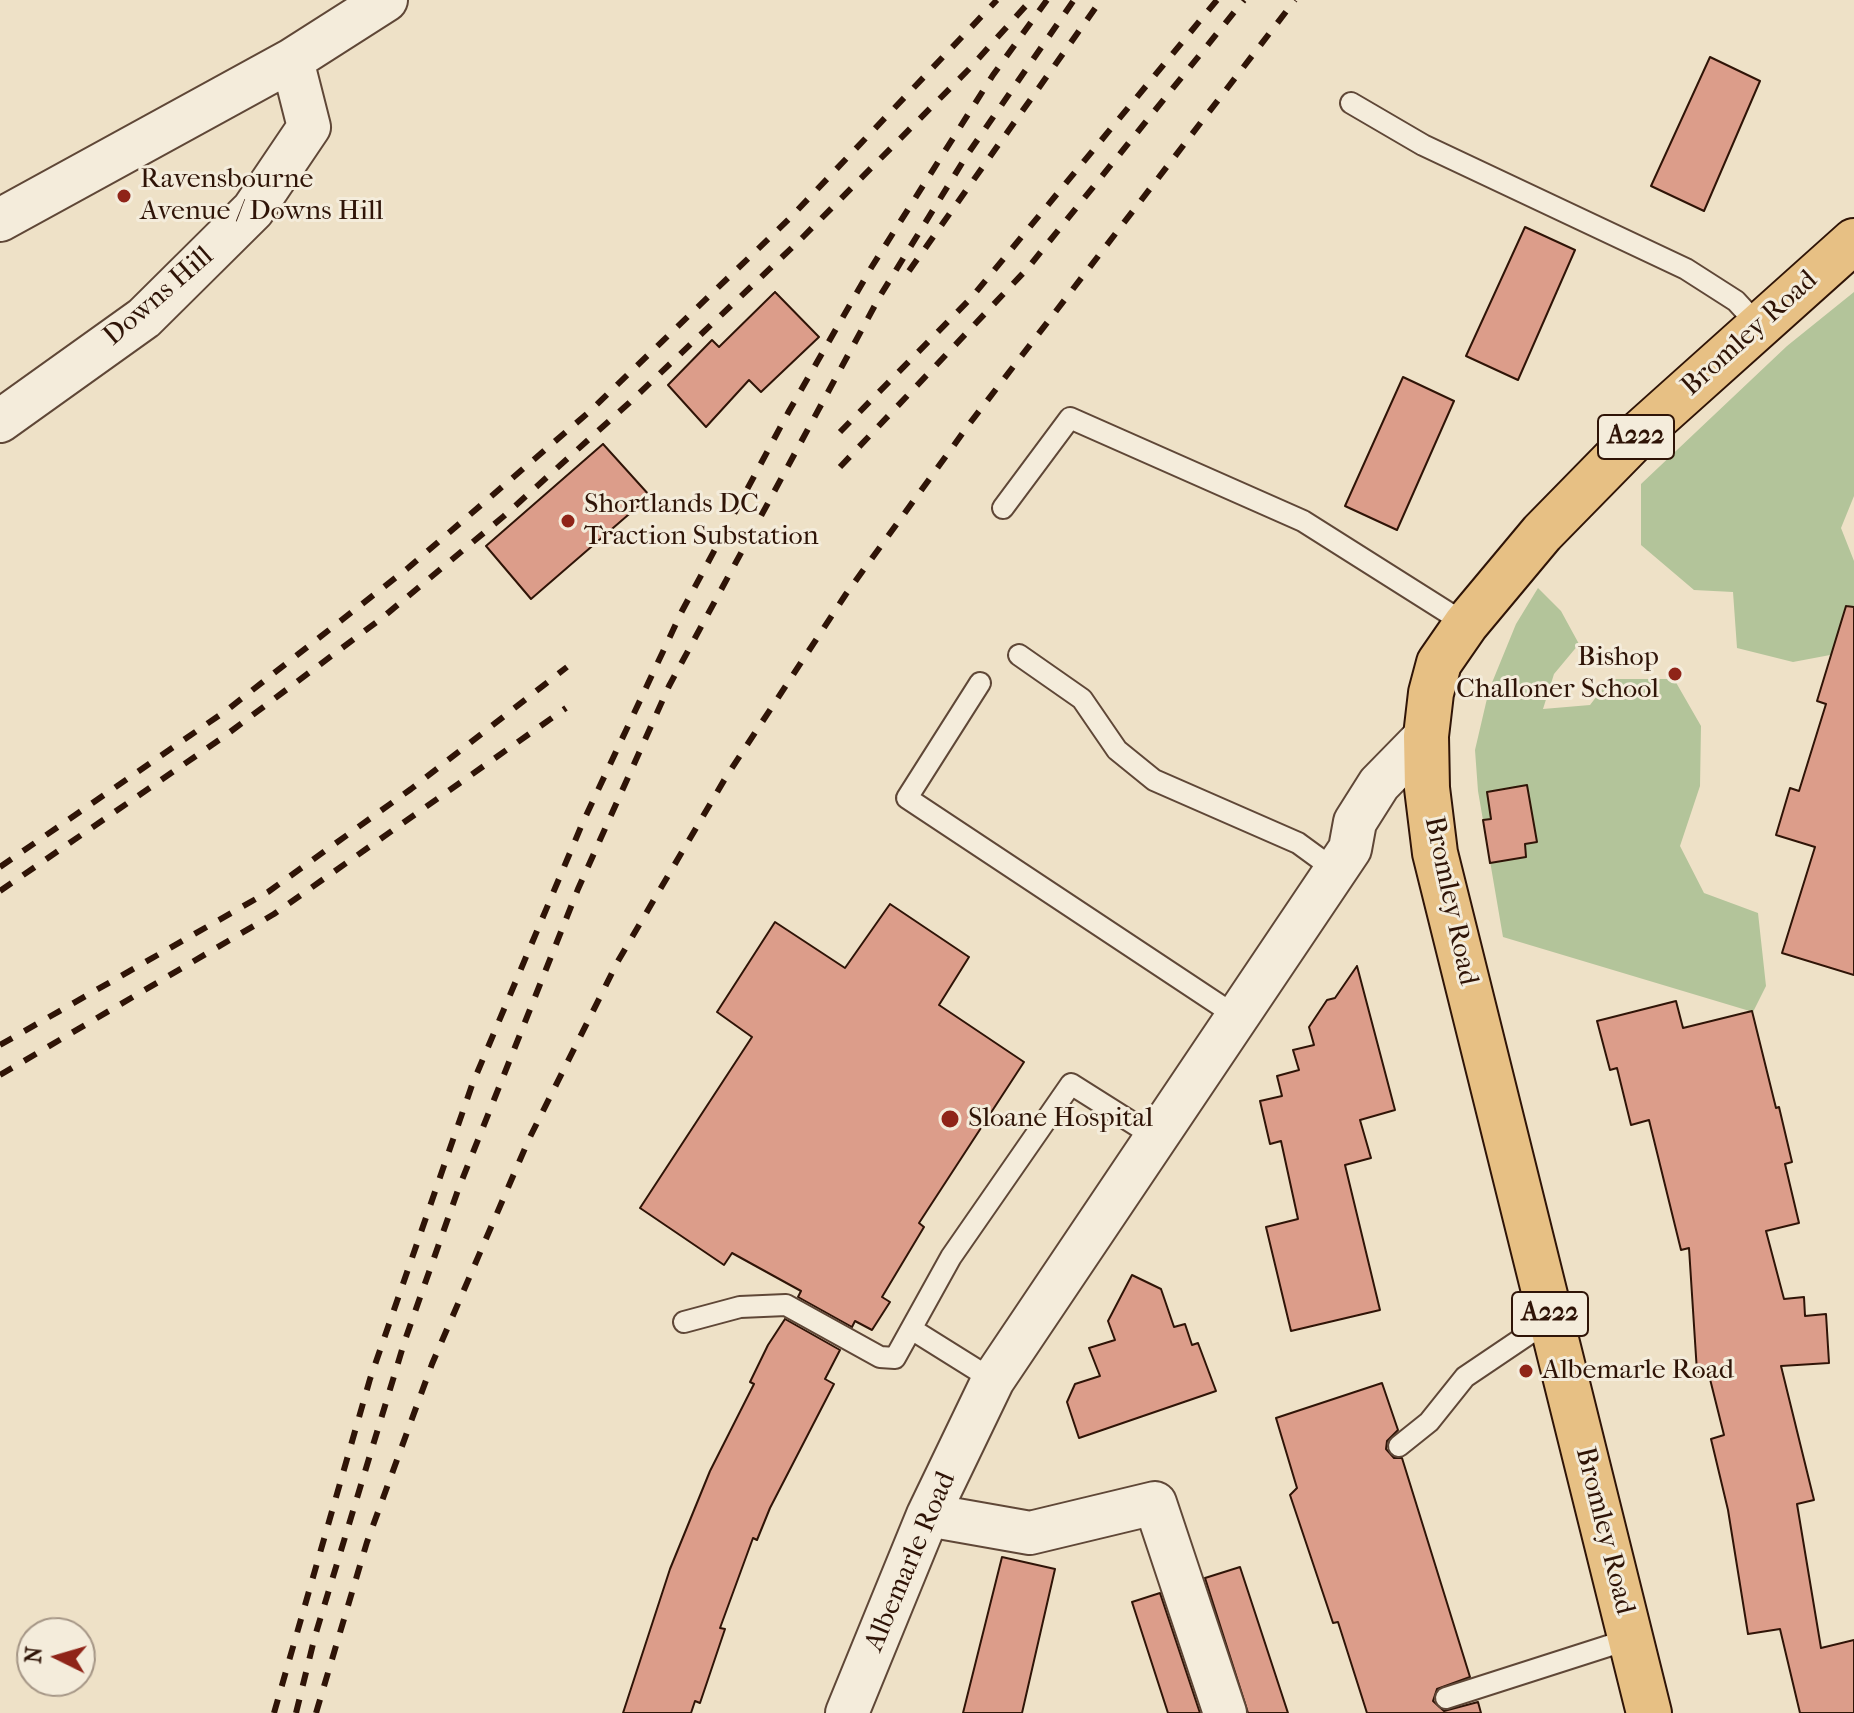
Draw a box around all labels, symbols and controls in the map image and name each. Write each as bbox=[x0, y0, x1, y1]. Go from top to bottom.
place label: Ravensbourne Avenue / Downs Hill bbox=[140, 163, 384, 229]
marker: Ravensbourne Avenue / Downs Hill bbox=[115, 187, 133, 205]
street label: Downs Hill bbox=[97, 240, 221, 354]
street label: Bromley Road bbox=[1675, 264, 1825, 404]
road number: A222 bbox=[1598, 415, 1674, 459]
place label: Shortlands DC Traction Substation bbox=[584, 488, 819, 554]
marker: Shortlands DC Traction Substation bbox=[559, 512, 577, 530]
place label: Bishop Challoner School bbox=[1456, 641, 1659, 707]
marker: Bishop Challoner School bbox=[1666, 665, 1684, 683]
street label: Bromley Road bbox=[1416, 814, 1484, 988]
place label: Sloane Hospital bbox=[968, 1102, 1153, 1136]
marker: Sloane Hospital bbox=[939, 1108, 961, 1130]
road number: A222 bbox=[1512, 1292, 1588, 1336]
place label: Albemarle Road bbox=[1542, 1354, 1734, 1388]
marker: Albemarle Road bbox=[1517, 1362, 1535, 1380]
street label: Bromley Road bbox=[1567, 1444, 1641, 1618]
street label: Albemarle Road bbox=[858, 1467, 964, 1657]
north arrow bbox=[16, 1617, 96, 1697]
text: N bbox=[20, 1646, 48, 1665]

